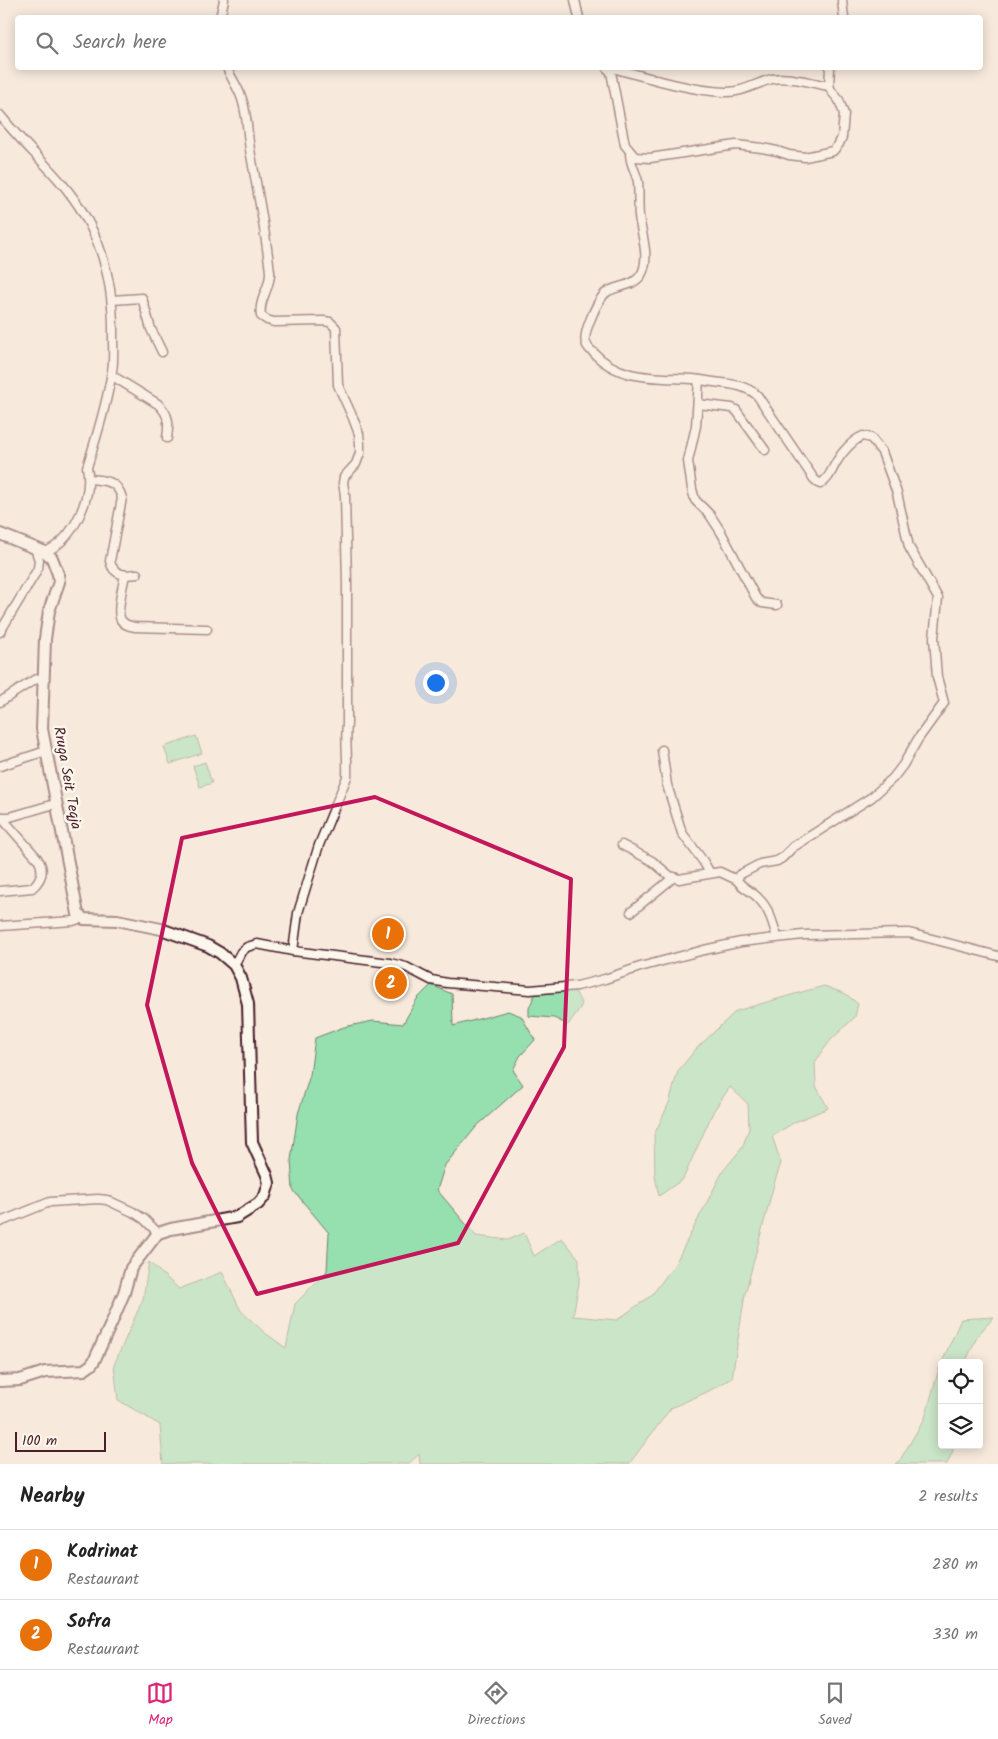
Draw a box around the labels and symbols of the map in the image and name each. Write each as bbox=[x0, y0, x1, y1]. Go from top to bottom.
your location bbox=[423, 670, 449, 696]
street label: Rruga Seit Teqja bbox=[46, 725, 88, 831]
pin: 1 bbox=[372, 915, 404, 953]
pin: 2 bbox=[375, 964, 407, 1002]
scale bar bbox=[15, 1429, 106, 1452]

